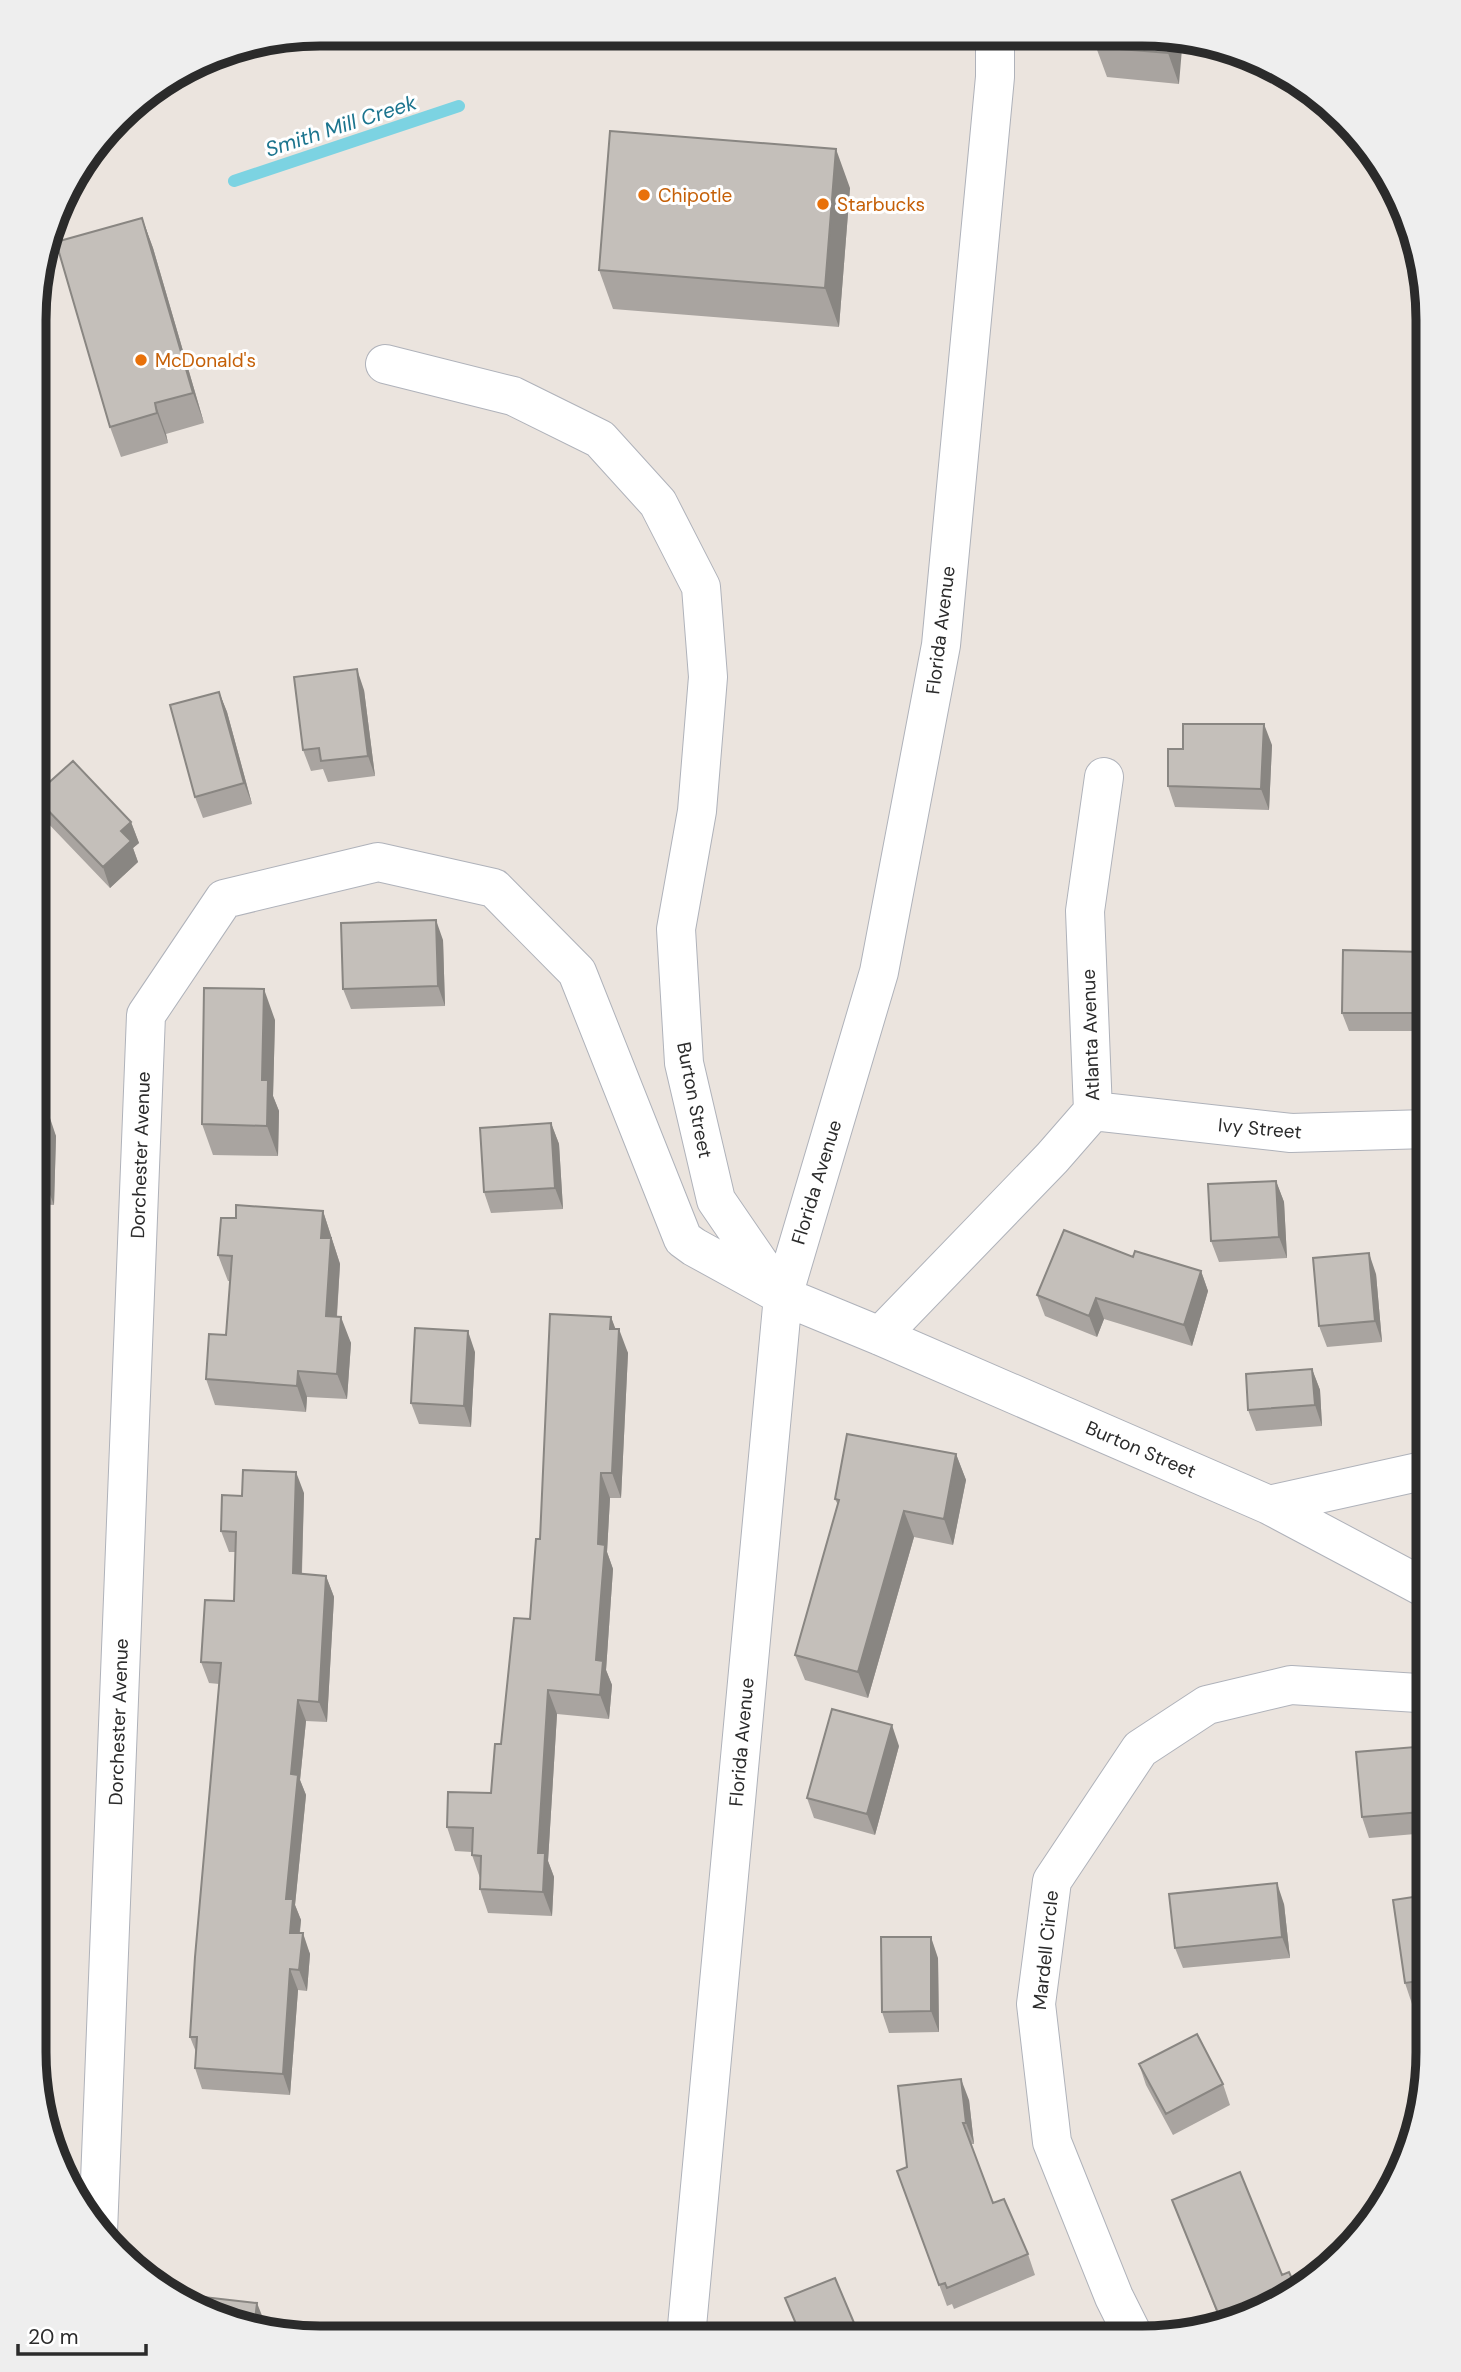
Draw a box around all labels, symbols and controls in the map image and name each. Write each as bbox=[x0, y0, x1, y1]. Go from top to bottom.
water label: Smith Mill Creek bbox=[262, 88, 420, 164]
place label: Chipotle bbox=[658, 183, 732, 208]
marker: Chipotle bbox=[636, 187, 652, 203]
place label: Starbucks bbox=[837, 192, 925, 217]
marker: Starbucks bbox=[815, 196, 831, 212]
place label: McDonald's bbox=[155, 348, 256, 373]
marker: McDonald's bbox=[133, 352, 149, 368]
street label: Florida Avenue bbox=[920, 564, 961, 696]
street label: Atlanta Avenue bbox=[1076, 969, 1105, 1101]
street label: Burton Street bbox=[671, 1040, 718, 1160]
street label: Dorchester Avenue bbox=[125, 1071, 156, 1239]
street label: Ivy Street bbox=[1217, 1112, 1303, 1145]
street label: Florida Avenue bbox=[786, 1117, 847, 1248]
street label: Burton Street bbox=[1082, 1415, 1200, 1484]
street label: Dorchester Avenue bbox=[103, 1638, 134, 1806]
street label: Florida Avenue bbox=[723, 1677, 760, 1807]
street label: Mardell Circle bbox=[1027, 1889, 1064, 2011]
scale bar bbox=[18, 2312, 145, 2356]
text: 20 m bbox=[28, 2323, 79, 2351]

